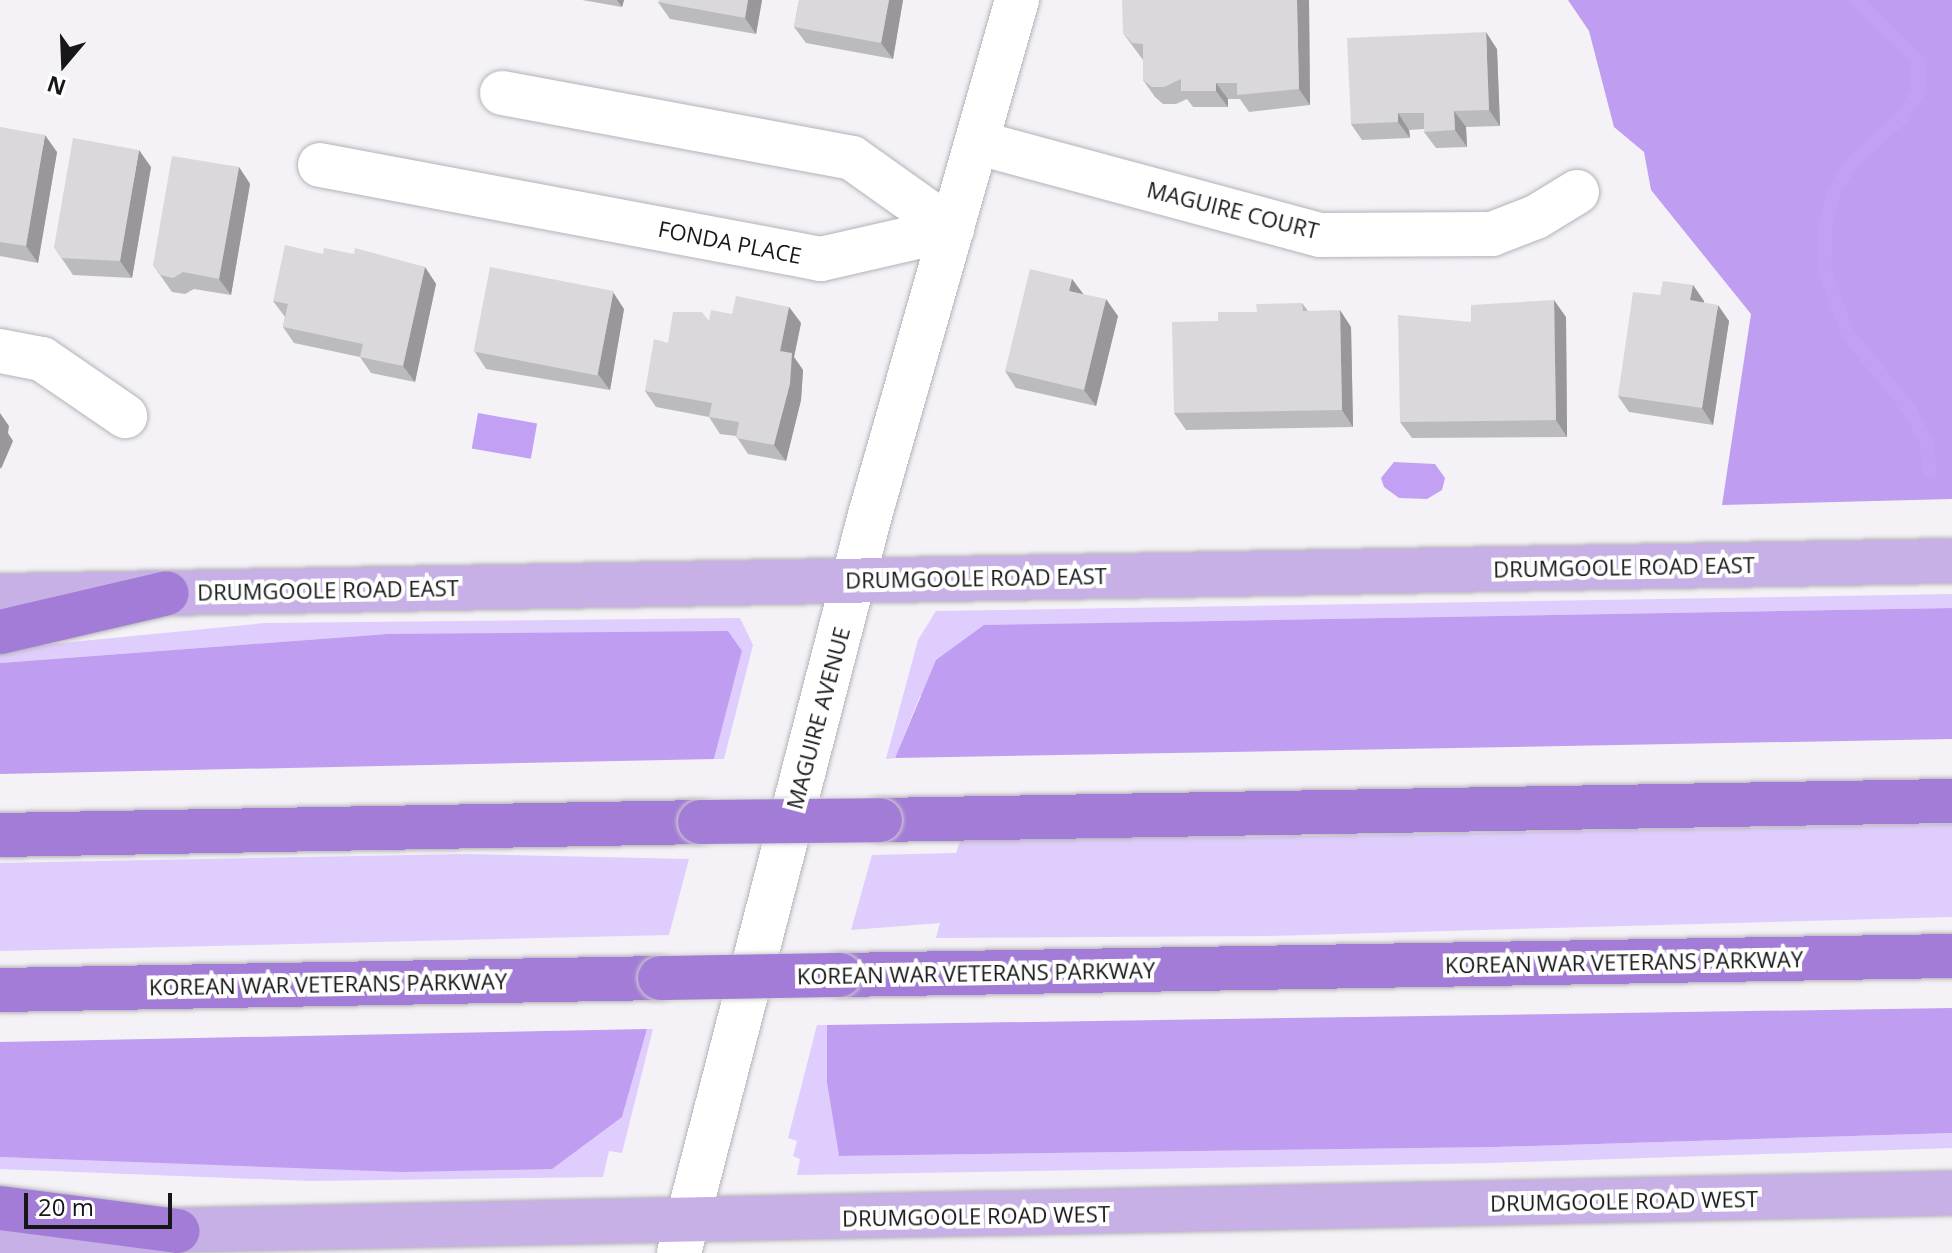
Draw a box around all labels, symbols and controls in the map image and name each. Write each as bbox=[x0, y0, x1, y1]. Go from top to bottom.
north arrow bbox=[24, 24, 104, 104]
text: N bbox=[43, 70, 70, 104]
street label: MAGUIRE COURT bbox=[1144, 176, 1322, 244]
street label: FONDA PLACE bbox=[656, 215, 804, 269]
street label: DRUMGOOLE ROAD EAST bbox=[1493, 552, 1755, 582]
street label: DRUMGOOLE ROAD EAST bbox=[845, 563, 1107, 593]
street label: DRUMGOOLE ROAD EAST bbox=[197, 575, 459, 605]
street label: MAGUIRE AVENUE bbox=[781, 624, 855, 812]
street label: KOREAN WAR VETERANS PARKWAY bbox=[1445, 946, 1803, 978]
street label: KOREAN WAR VETERANS PARKWAY bbox=[797, 957, 1155, 989]
street label: KOREAN WAR VETERANS PARKWAY bbox=[149, 968, 507, 1000]
scale bar bbox=[28, 1177, 176, 1227]
street label: DRUMGOOLE ROAD WEST bbox=[1490, 1185, 1758, 1217]
text: 20 m bbox=[38, 1190, 94, 1223]
street label: DRUMGOOLE ROAD WEST bbox=[842, 1200, 1110, 1232]

